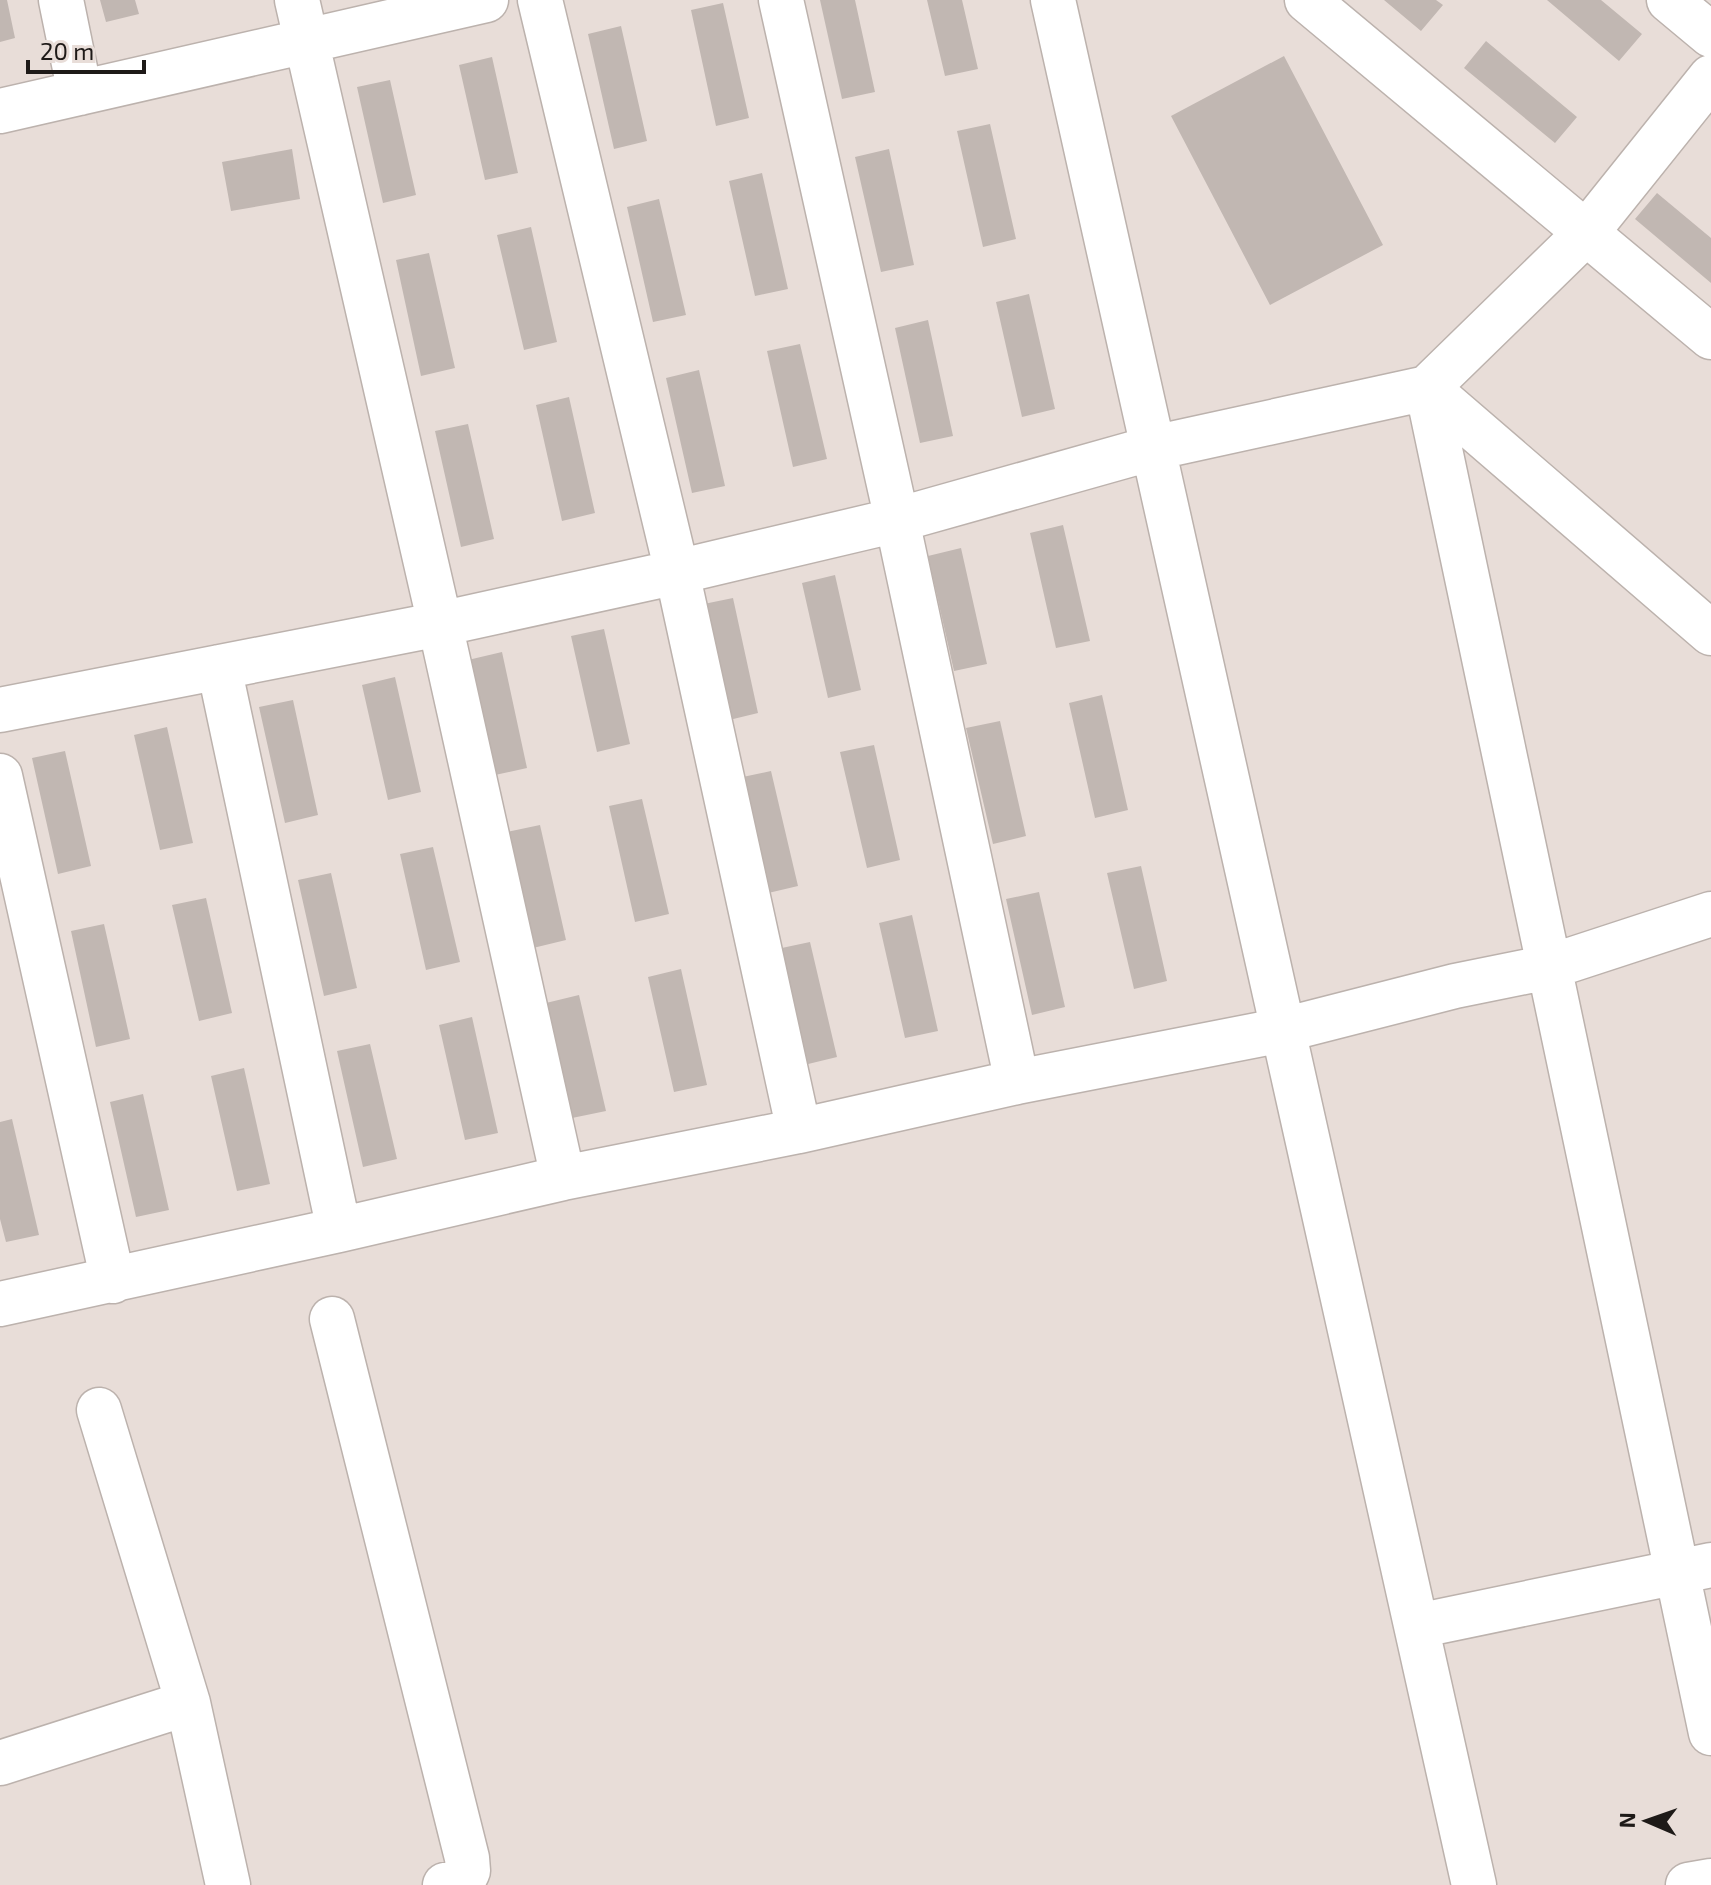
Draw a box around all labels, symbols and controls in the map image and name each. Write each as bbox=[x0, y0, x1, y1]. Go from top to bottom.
scale bar bbox=[28, 24, 144, 74]
text: 20 m bbox=[40, 36, 94, 65]
north arrow bbox=[1607, 1781, 1687, 1861]
text: N bbox=[1613, 1812, 1639, 1829]

